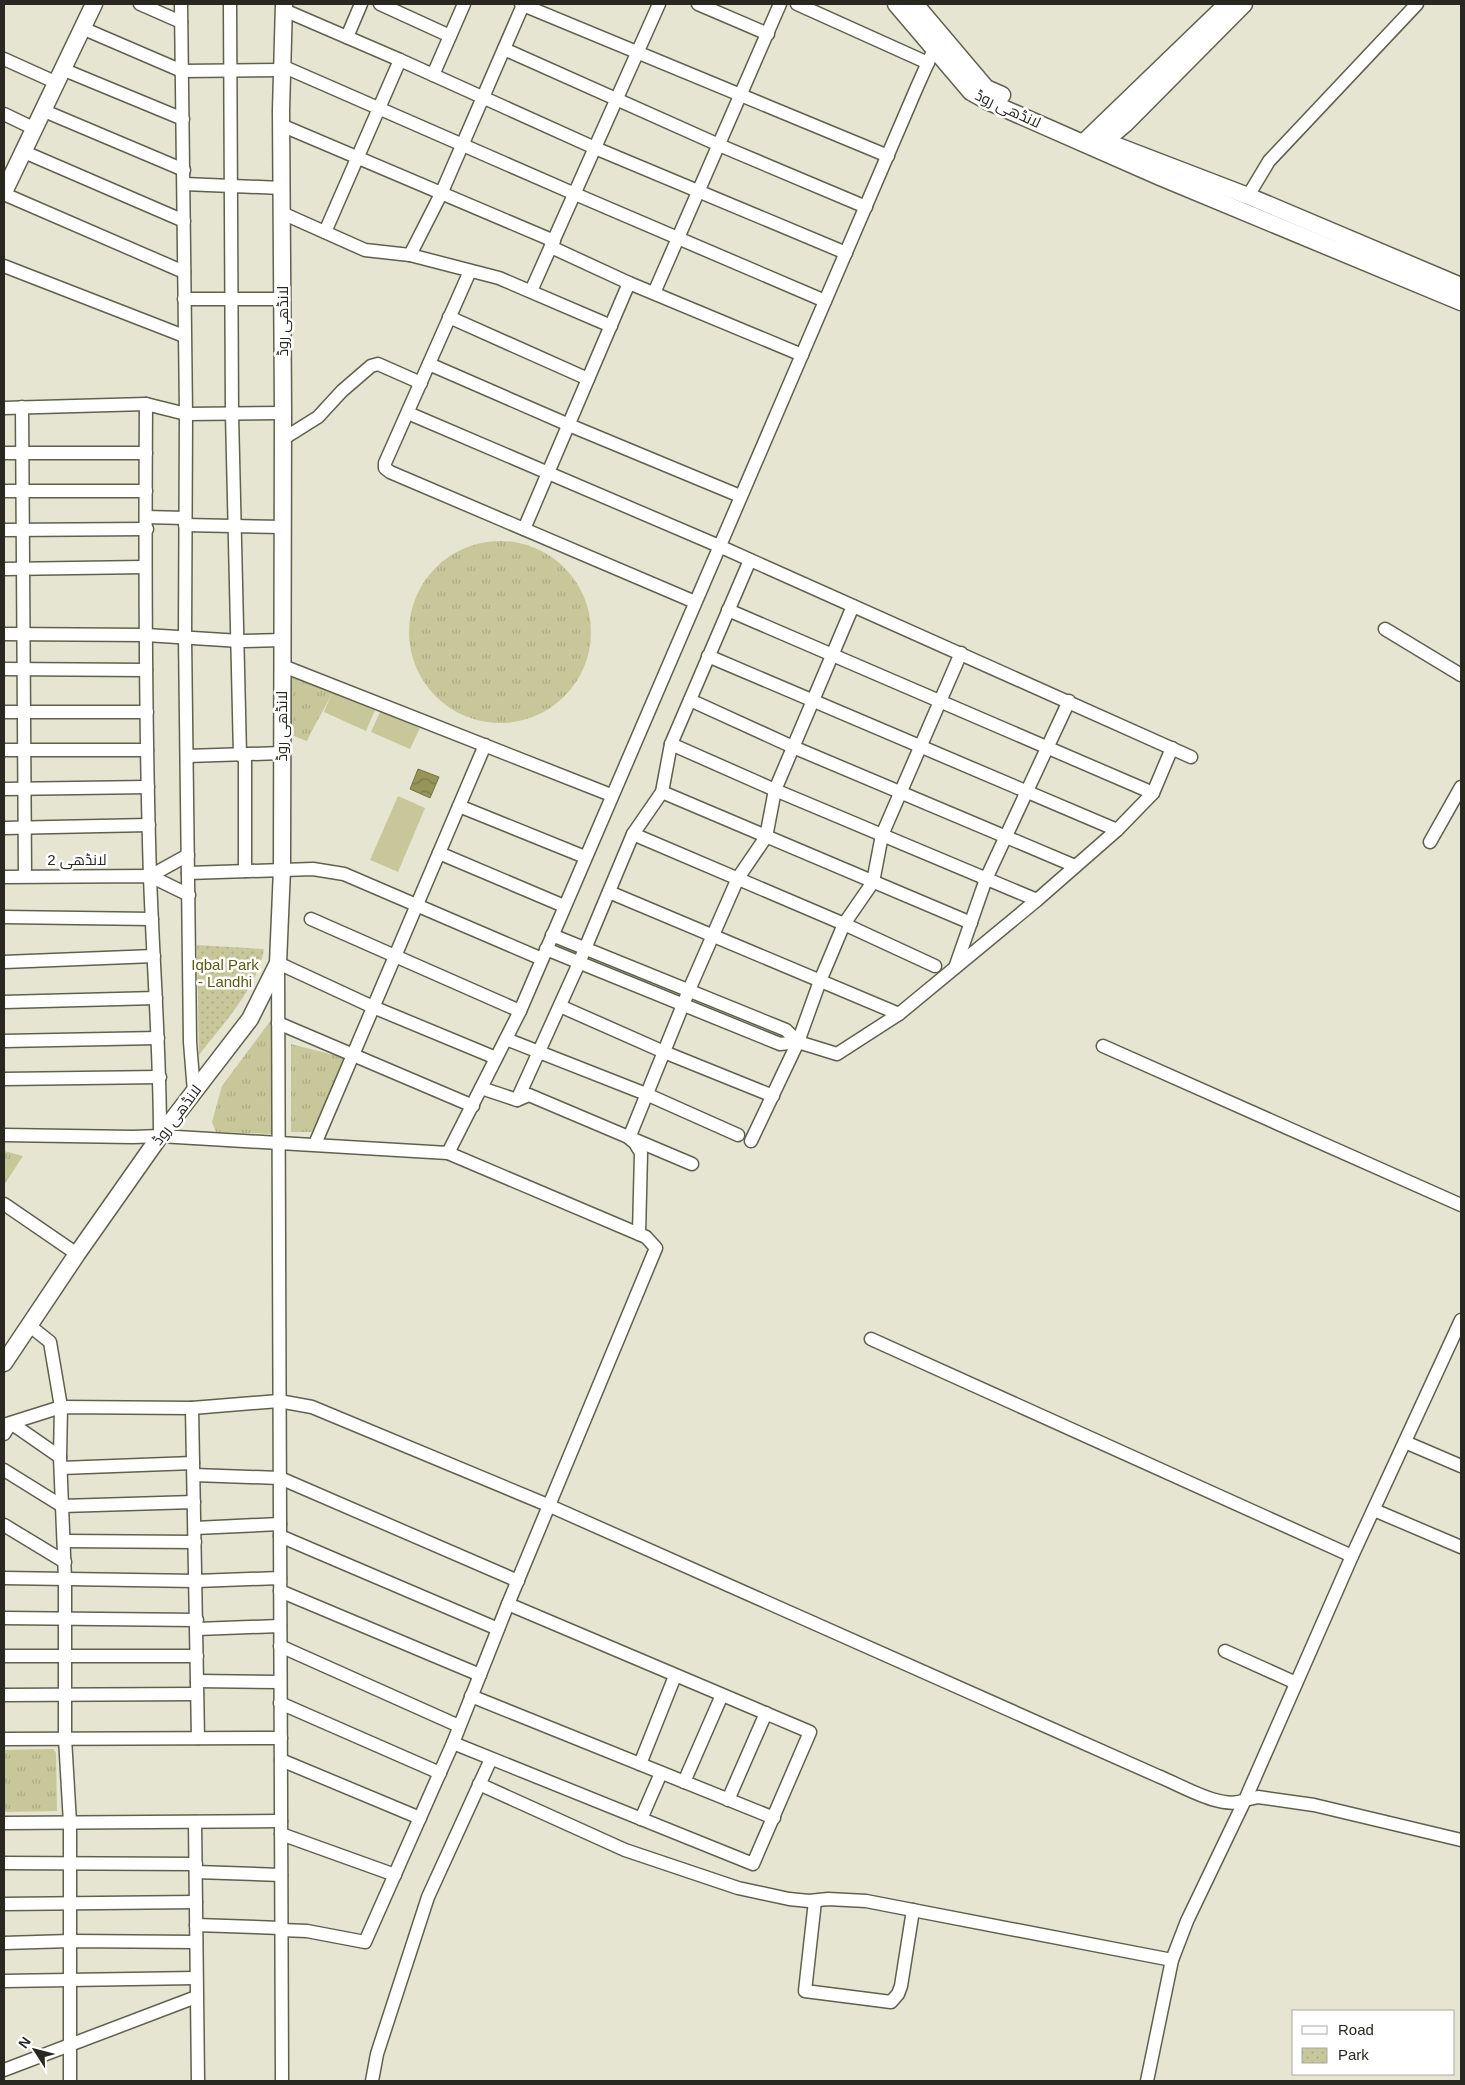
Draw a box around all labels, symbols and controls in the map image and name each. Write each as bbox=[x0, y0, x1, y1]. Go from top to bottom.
street label: لانڈھی روڈ bbox=[972, 86, 1044, 133]
street label: لانڈھی روڈ bbox=[274, 286, 293, 356]
street label: لانڈھی روڈ bbox=[273, 691, 292, 761]
street label: لانڈھی 2 bbox=[47, 851, 107, 870]
park label: Iqbal Park - Landhi bbox=[191, 956, 259, 990]
street label: لانڈھی روڈ bbox=[149, 1081, 206, 1149]
legend bbox=[1292, 2010, 1455, 2075]
text: Road bbox=[1338, 2021, 1374, 2038]
north arrow bbox=[10, 2025, 60, 2075]
text: N bbox=[15, 2034, 34, 2051]
text: Park bbox=[1338, 2046, 1369, 2063]

